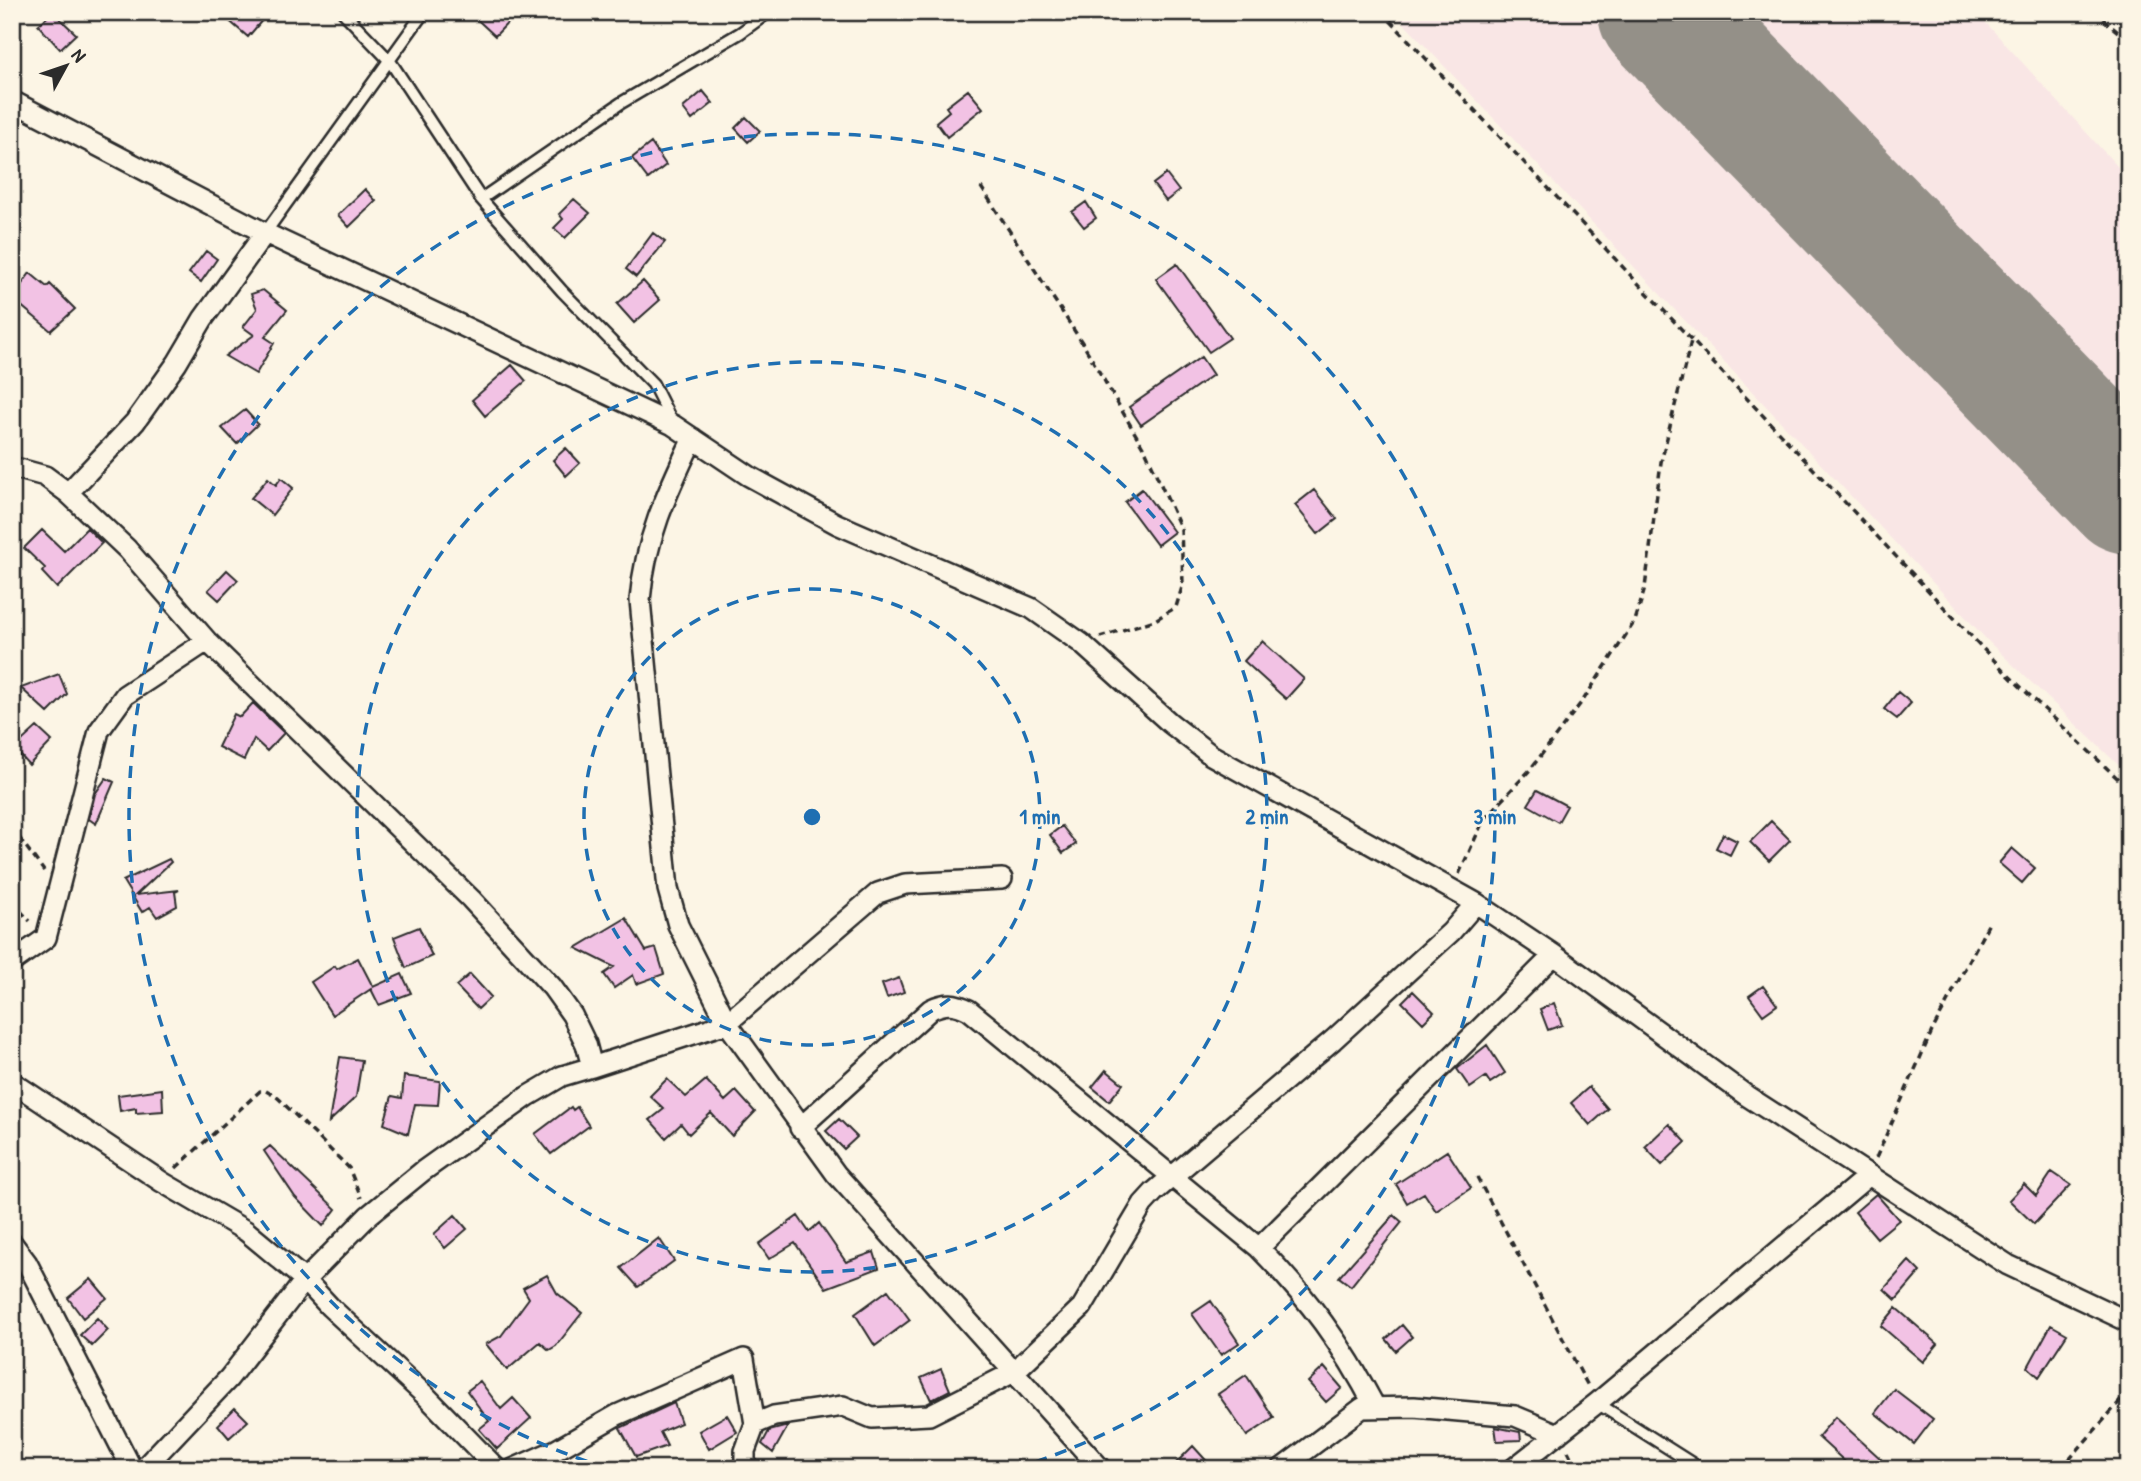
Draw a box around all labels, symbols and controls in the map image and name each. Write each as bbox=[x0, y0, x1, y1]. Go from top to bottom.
north arrow bbox=[32, 32, 102, 102]
text: N bbox=[66, 43, 92, 67]
text: 1 min bbox=[1020, 802, 1060, 831]
text: 2 min bbox=[1245, 802, 1289, 831]
text: 3 min bbox=[1474, 802, 1516, 831]
centre of rings bbox=[800, 805, 824, 829]

